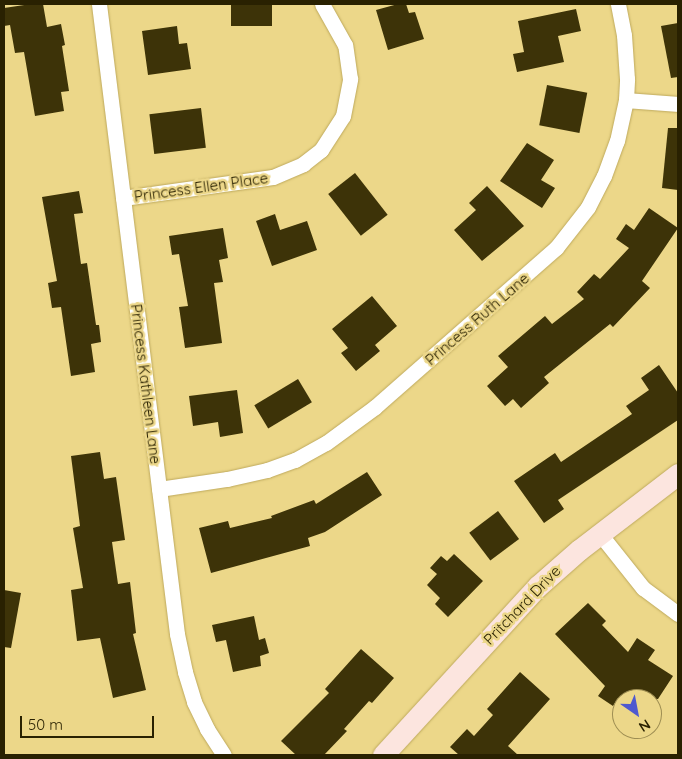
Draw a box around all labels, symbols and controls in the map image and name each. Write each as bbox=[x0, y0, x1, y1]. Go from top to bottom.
street label: Princess Ellen Place bbox=[133, 169, 269, 205]
street label: Princess Ruth Lane bbox=[422, 269, 532, 369]
street label: Princess Kathleen Lane bbox=[127, 303, 165, 465]
street label: Pritchard Drive bbox=[480, 562, 564, 648]
north arrow bbox=[612, 689, 662, 739]
scale bar bbox=[22, 706, 156, 738]
text: 50 m bbox=[28, 715, 63, 734]
text: N bbox=[635, 715, 654, 736]

